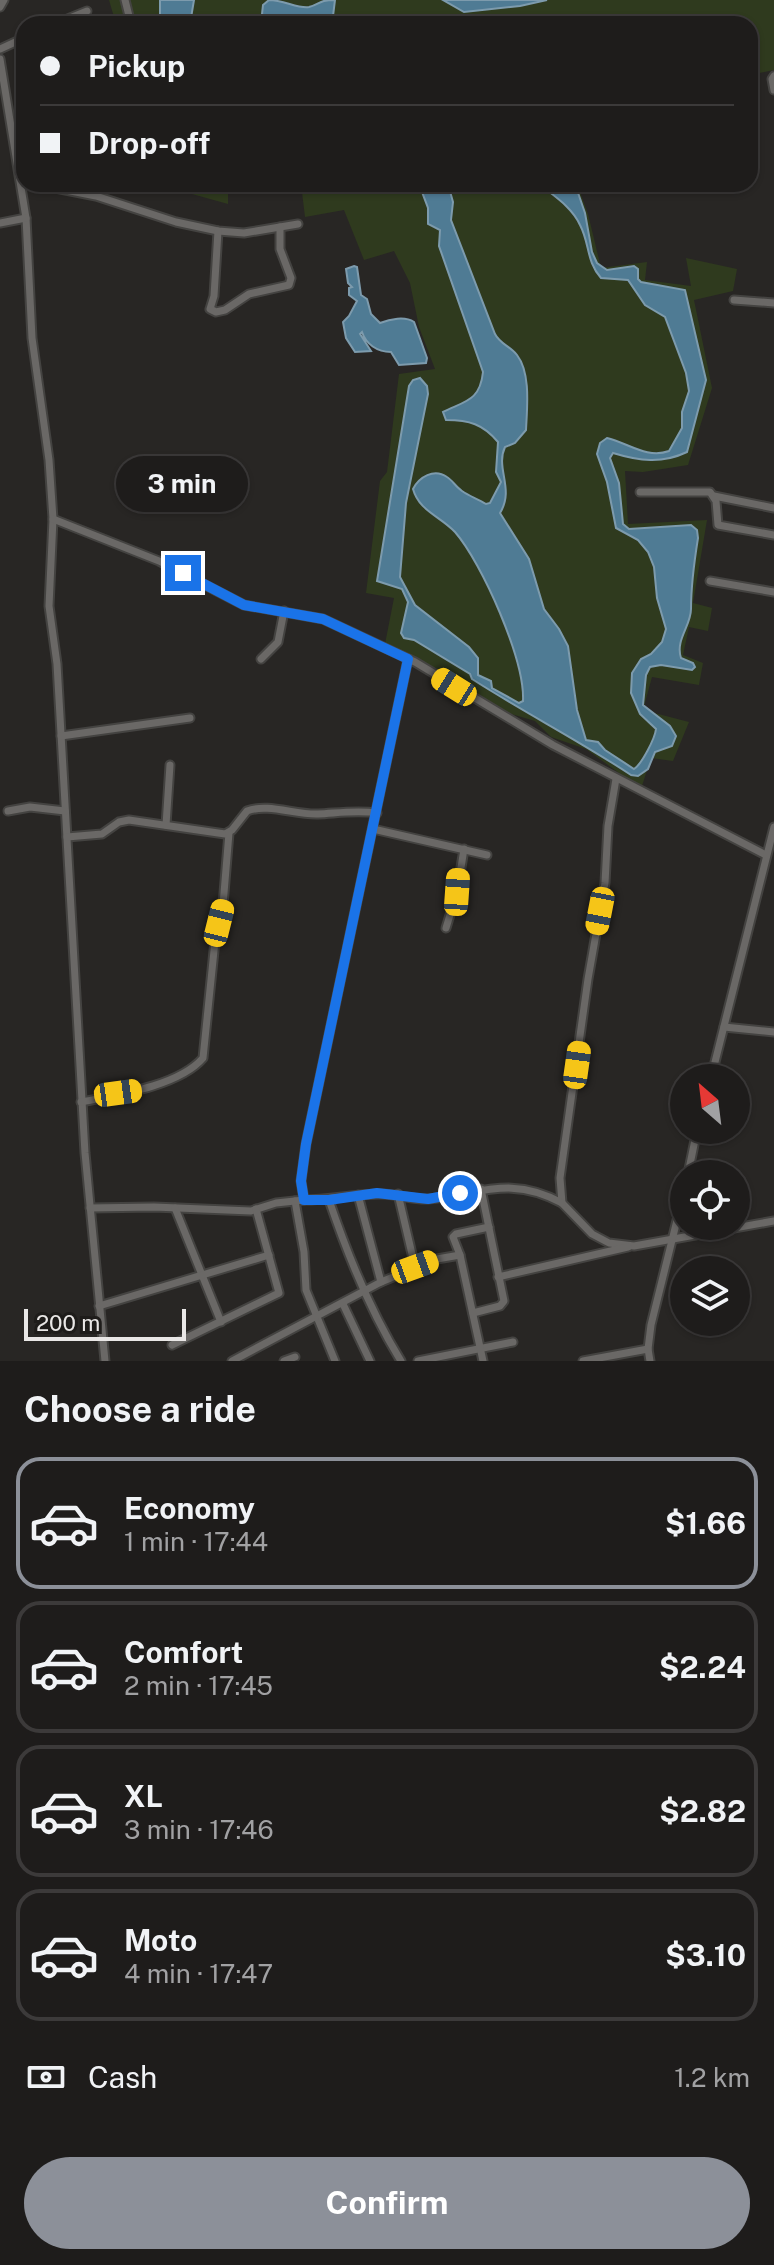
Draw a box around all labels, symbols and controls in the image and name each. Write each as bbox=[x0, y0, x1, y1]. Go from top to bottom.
text: Pickup bbox=[88, 48, 185, 84]
text: Drop-off bbox=[88, 125, 210, 161]
callout: 3 min bbox=[117, 457, 249, 513]
text: 3 min bbox=[148, 468, 216, 499]
route end bbox=[165, 555, 201, 591]
car bbox=[427, 664, 481, 710]
car bbox=[443, 867, 471, 917]
car bbox=[584, 885, 616, 937]
car bbox=[202, 897, 236, 949]
car bbox=[562, 1040, 592, 1090]
north arrow bbox=[670, 1064, 750, 1144]
map controls bbox=[670, 1064, 750, 1336]
car bbox=[93, 1078, 143, 1108]
button: locate bbox=[670, 1160, 750, 1240]
route start bbox=[442, 1175, 478, 1211]
car bbox=[388, 1248, 442, 1286]
button: layers bbox=[670, 1256, 750, 1336]
scale bar bbox=[24, 1305, 186, 1341]
text: 200 m bbox=[36, 1310, 100, 1336]
text: Choose a ride bbox=[24, 1388, 256, 1430]
icon: car bbox=[28, 1487, 100, 1559]
text: Economy bbox=[124, 1490, 255, 1526]
text: $1.66 bbox=[665, 1505, 746, 1541]
text: 1 min · 17:44 bbox=[124, 1526, 268, 1557]
icon: car bbox=[28, 1631, 100, 1703]
text: Comfort bbox=[124, 1634, 243, 1670]
text: $2.24 bbox=[659, 1649, 746, 1685]
text: 2 min · 17:45 bbox=[124, 1670, 273, 1701]
icon: car bbox=[28, 1775, 100, 1847]
text: XL bbox=[124, 1778, 163, 1814]
text: $2.82 bbox=[659, 1793, 746, 1829]
text: 3 min · 17:46 bbox=[124, 1814, 274, 1845]
icon: car bbox=[28, 1919, 100, 1991]
text: Moto bbox=[124, 1922, 197, 1958]
text: $3.10 bbox=[665, 1937, 746, 1973]
text: 4 min · 17:47 bbox=[124, 1958, 273, 1989]
icon: cash bbox=[24, 2055, 68, 2099]
text: Cash bbox=[88, 2059, 157, 2095]
text: 1.2 km bbox=[674, 2062, 750, 2093]
button: Confirm bbox=[24, 2157, 750, 2249]

